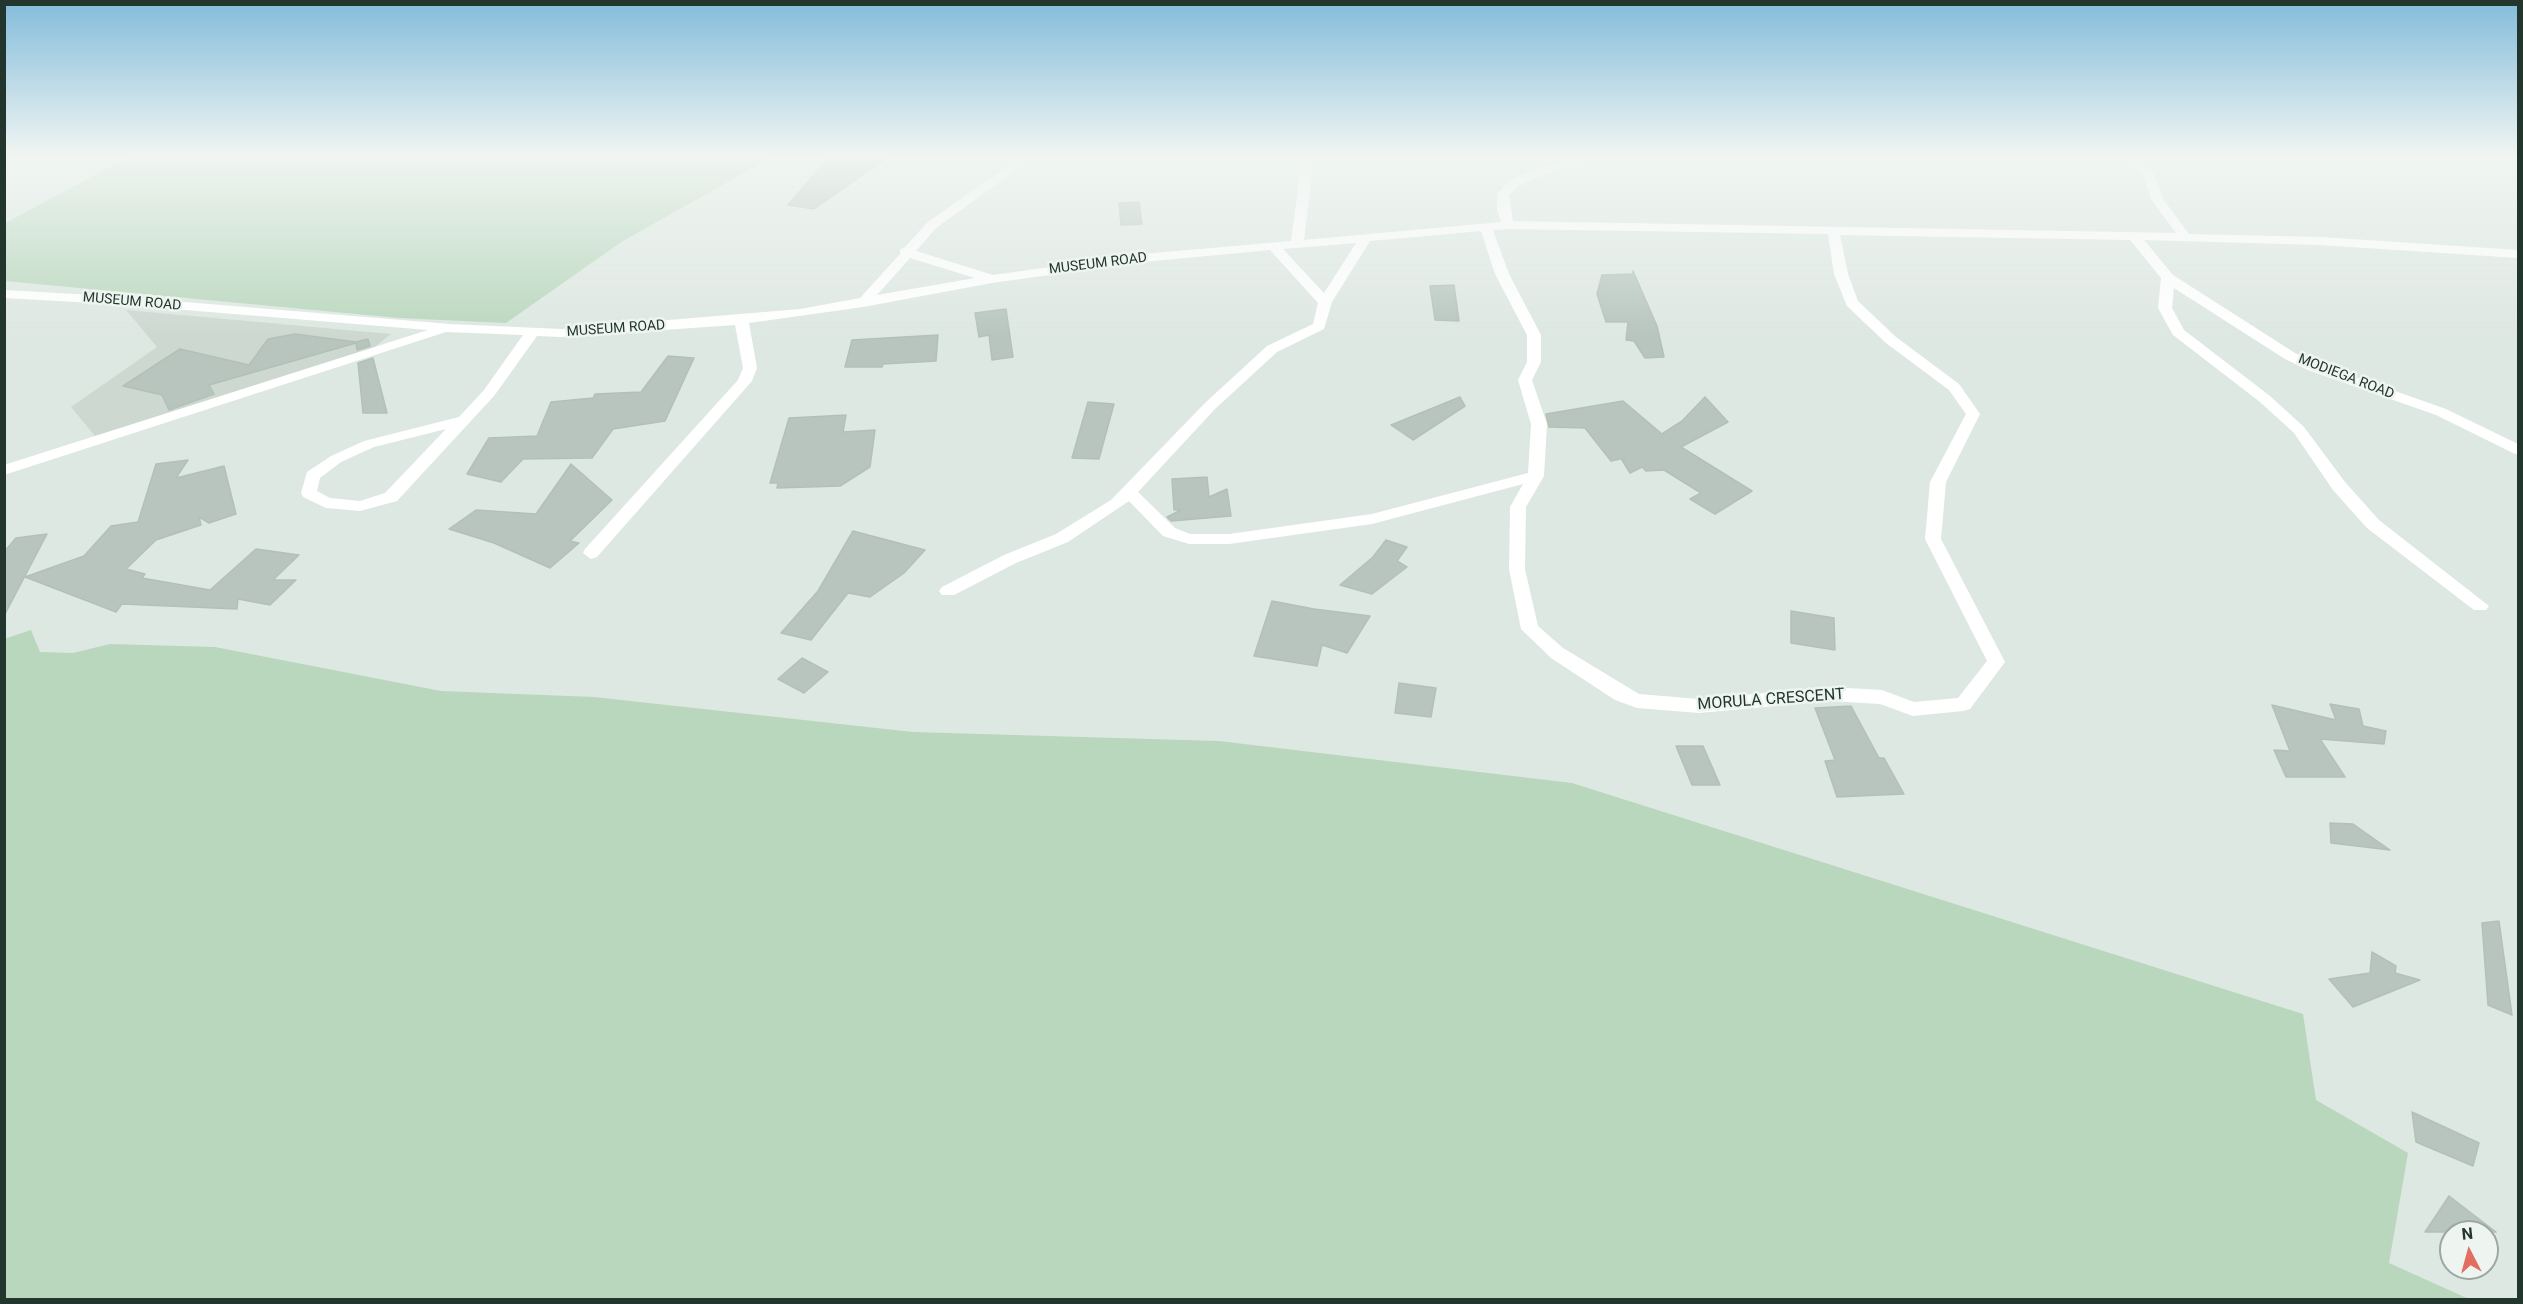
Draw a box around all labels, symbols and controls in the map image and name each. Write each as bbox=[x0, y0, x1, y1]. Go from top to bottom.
street label: MUSEUM ROAD bbox=[1048, 250, 1148, 278]
street label: MUSEUM ROAD bbox=[82, 289, 182, 315]
street label: MUSEUM ROAD bbox=[566, 317, 666, 341]
street label: MODIEGA ROAD bbox=[2296, 351, 2396, 403]
street label: MORULA CRESCENT bbox=[1697, 685, 1845, 715]
north arrow bbox=[2439, 1220, 2499, 1280]
text: N bbox=[2461, 1224, 2474, 1244]

